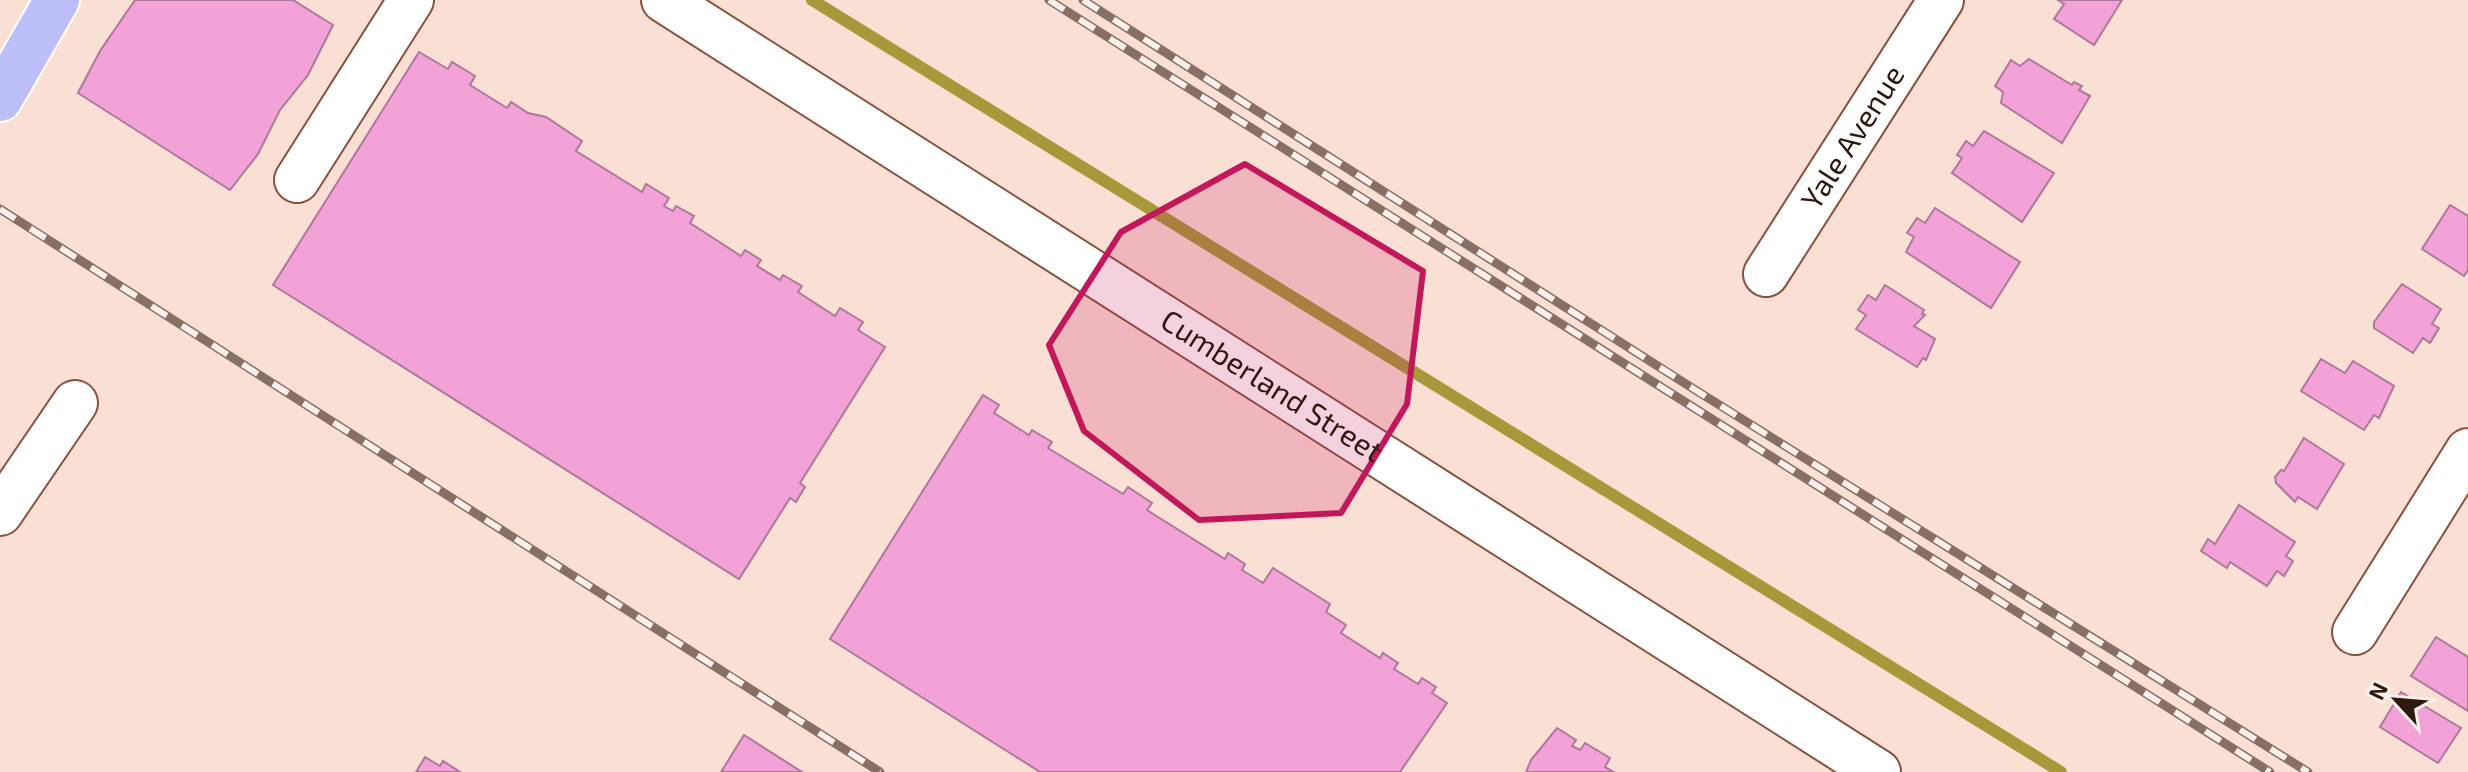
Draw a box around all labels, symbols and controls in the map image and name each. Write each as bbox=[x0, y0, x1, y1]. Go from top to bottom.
street label: Yale Avenue bbox=[1792, 58, 1911, 215]
street label: Cumberland Street bbox=[1155, 301, 1390, 469]
north arrow bbox=[2356, 660, 2436, 740]
text: N bbox=[2362, 678, 2392, 704]

